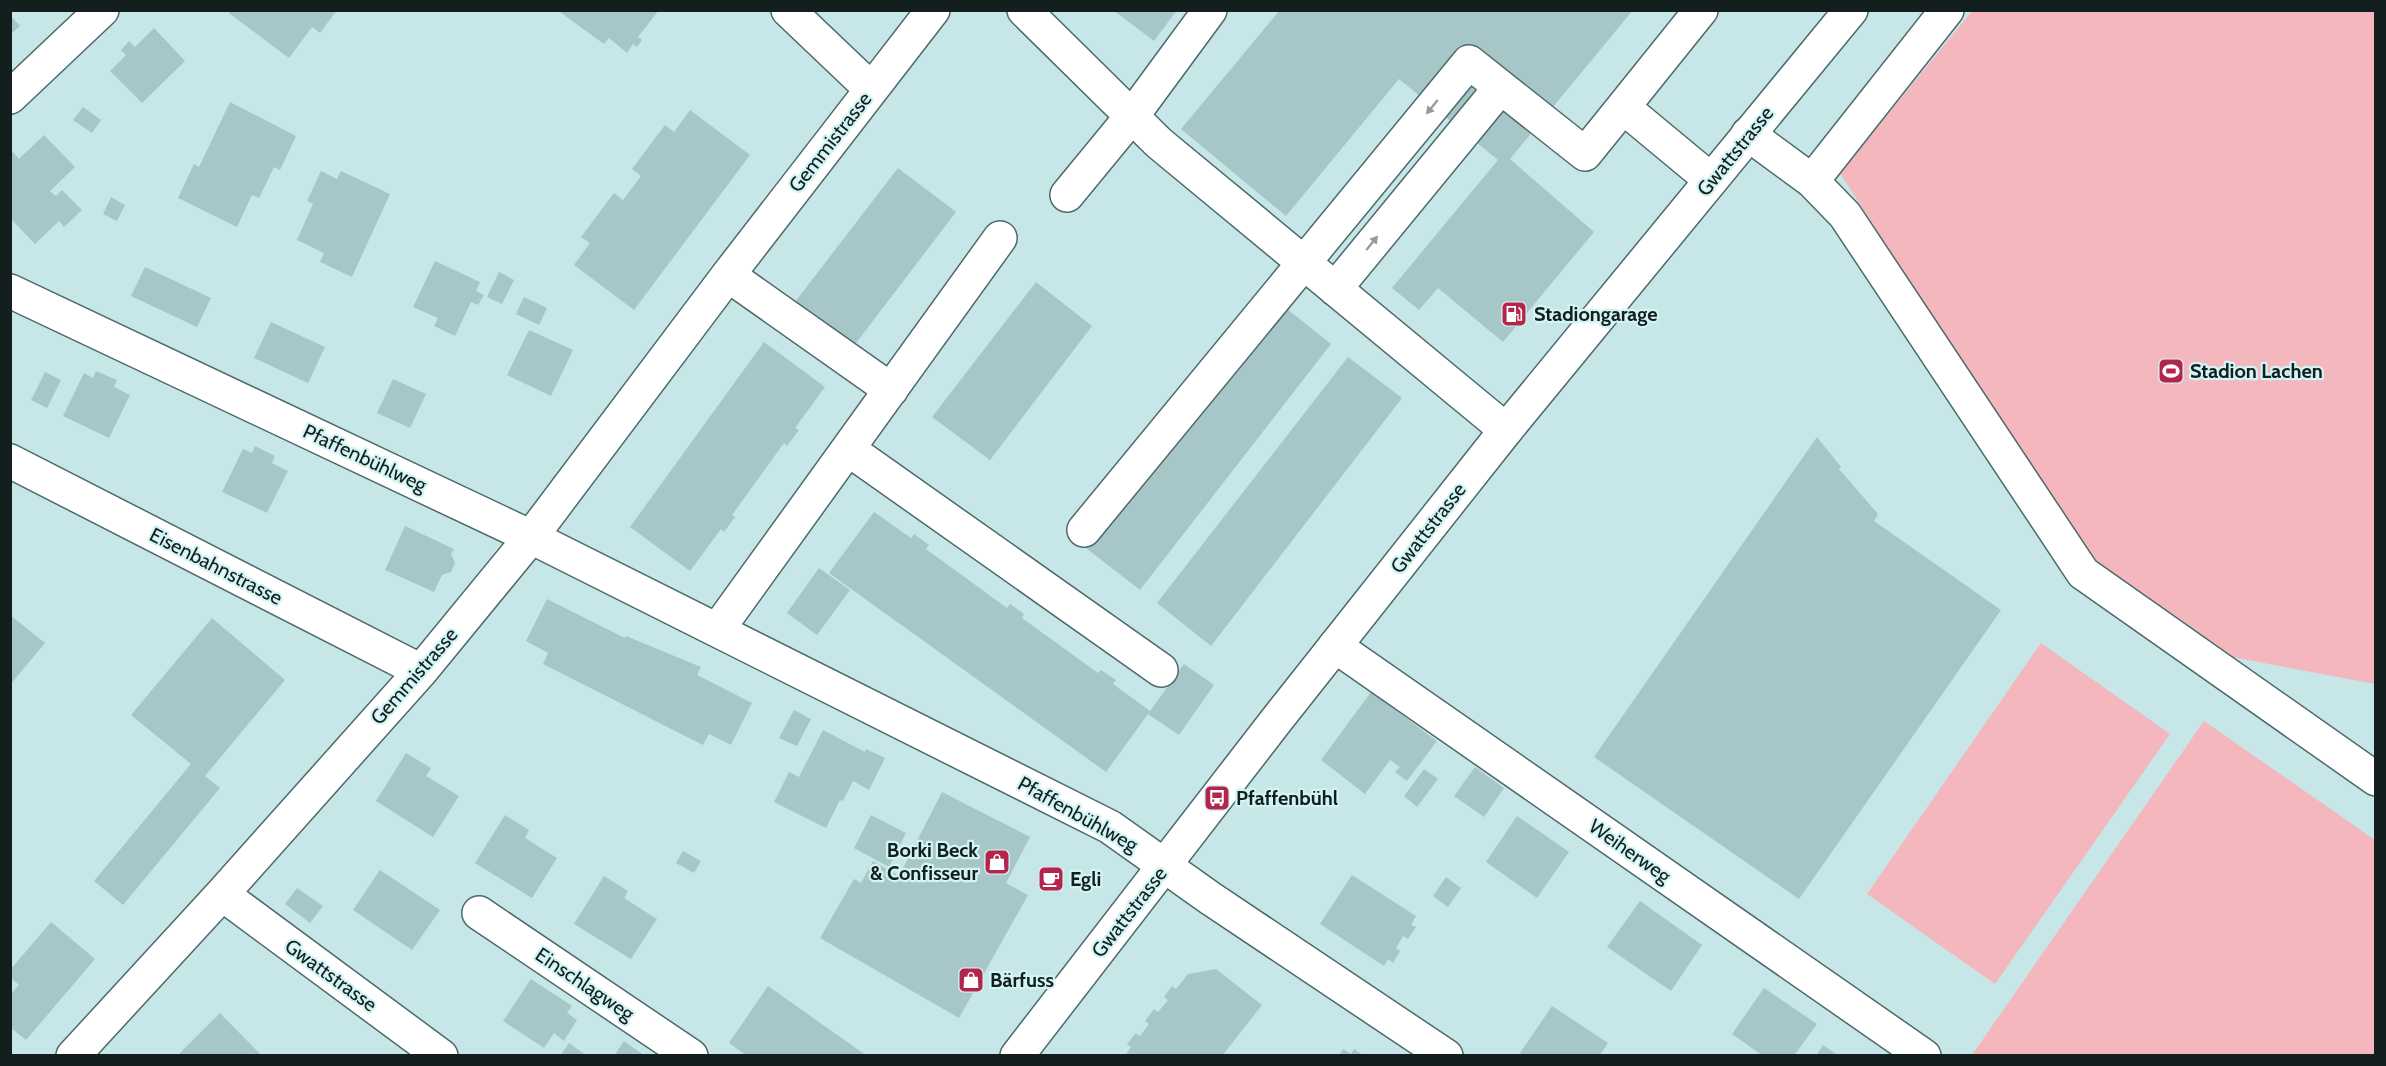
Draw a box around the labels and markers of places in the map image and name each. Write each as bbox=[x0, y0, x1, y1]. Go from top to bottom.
fuel station icon: Stadiongarage bbox=[1499, 299, 1529, 329]
place label: Stadiongarage bbox=[1534, 302, 1658, 326]
sports icon: Stadion Lachen bbox=[2156, 356, 2186, 386]
place label: Stadion Lachen bbox=[2190, 359, 2323, 383]
bus stop icon: Pfaffenbühl bbox=[1202, 783, 1232, 813]
place label: Pfaffenbühl bbox=[1236, 786, 1338, 810]
place label: Borki Beck & Confisseur bbox=[870, 838, 978, 885]
shop icon: Borki Beck & Confisseur bbox=[982, 847, 1012, 877]
cafe icon: Egli bbox=[1036, 864, 1066, 894]
place label: Egli bbox=[1070, 867, 1101, 891]
shop icon: Bärfuss bbox=[956, 965, 986, 995]
place label: Bärfuss bbox=[990, 968, 1054, 992]

